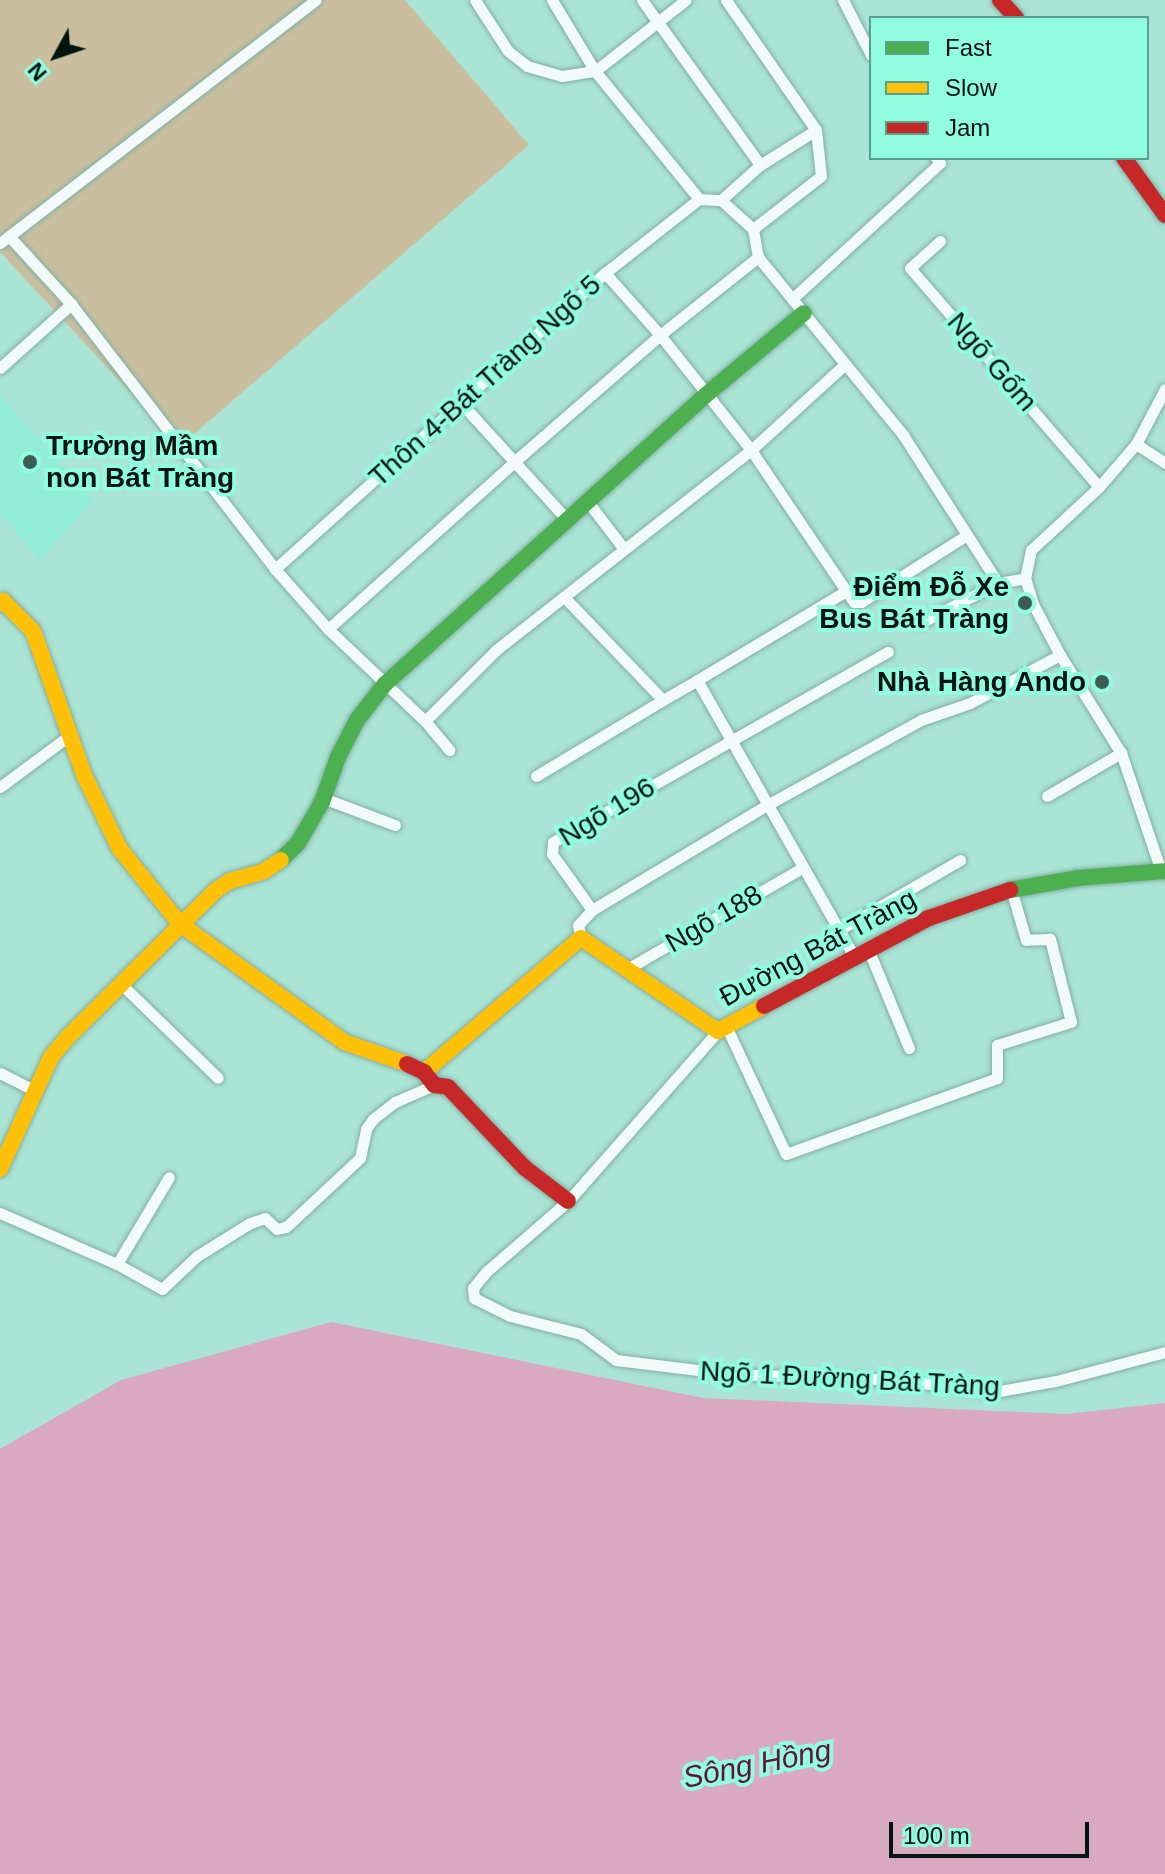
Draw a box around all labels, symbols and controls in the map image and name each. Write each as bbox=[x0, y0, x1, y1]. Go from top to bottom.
north arrow bbox=[16, 16, 96, 96]
legend bbox=[869, 16, 1149, 160]
text: Fast bbox=[945, 34, 992, 61]
text: N bbox=[23, 58, 52, 86]
text: Slow bbox=[945, 74, 997, 101]
text: Jam bbox=[945, 114, 990, 141]
street label: Thôn 4-Bát Tràng Ngõ 5 bbox=[362, 268, 608, 494]
street label: Ngõ Gốm bbox=[940, 306, 1044, 418]
place label: Trường Mầm non Bát Tràng bbox=[46, 429, 234, 495]
marker: Trường Mầm non Bát Tràng bbox=[21, 453, 39, 471]
place label: Điểm Đỗ Xe Bus Bát Tràng bbox=[819, 570, 1009, 636]
marker: Điểm Đỗ Xe Bus Bát Tràng bbox=[1016, 594, 1034, 612]
place label: Nhà Hàng Ando bbox=[876, 665, 1086, 699]
marker: Nhà Hàng Ando bbox=[1093, 673, 1111, 691]
street label: Ngõ 196 bbox=[553, 770, 661, 854]
street label: Ngõ 188 bbox=[660, 878, 768, 960]
street label: Đường Bát Tràng bbox=[714, 882, 922, 1014]
street label: Ngõ 1 Đường Bát Tràng bbox=[699, 1354, 1001, 1404]
water label: Sông Hồng bbox=[680, 1732, 834, 1796]
scale bar bbox=[893, 1806, 1093, 1856]
text: 100 m bbox=[903, 1822, 970, 1849]

